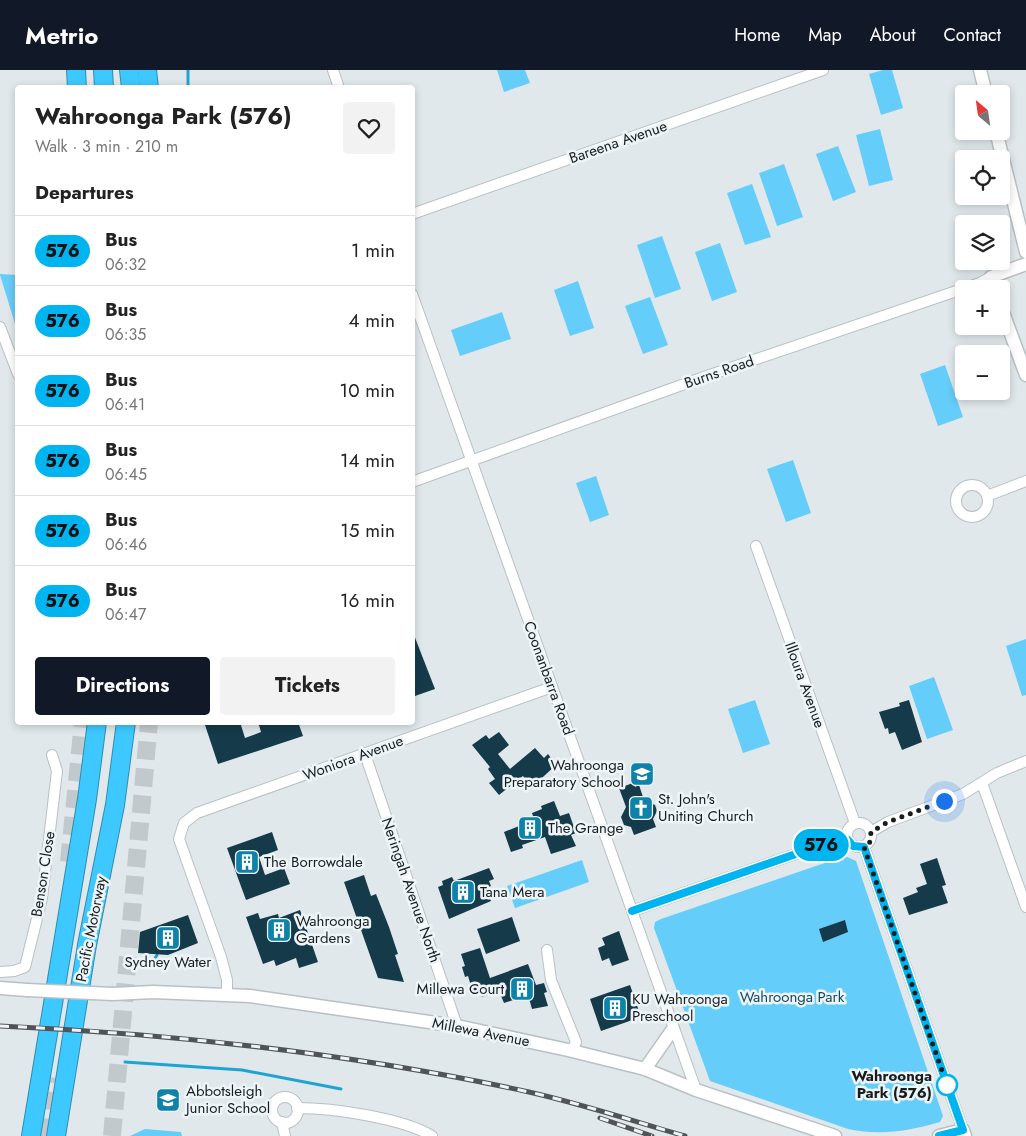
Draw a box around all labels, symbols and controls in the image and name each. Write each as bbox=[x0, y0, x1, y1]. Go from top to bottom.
text: Metrio bbox=[25, 18, 98, 53]
text: Home bbox=[734, 22, 780, 48]
text: Map bbox=[808, 22, 842, 48]
text: About bbox=[870, 22, 915, 48]
text: Contact bbox=[943, 22, 1001, 48]
north arrow bbox=[955, 85, 1010, 140]
map controls bbox=[955, 85, 1010, 400]
text: Wahroonga Park (576) bbox=[35, 98, 292, 133]
button: heart bbox=[343, 102, 395, 154]
street label: Bareena Avenue bbox=[566, 115, 670, 169]
text: Walk · 3 min · 210 m bbox=[35, 135, 178, 158]
button: locate bbox=[955, 150, 1010, 205]
text: Departures bbox=[35, 179, 134, 206]
button: layers bbox=[955, 215, 1010, 270]
text: Bus bbox=[105, 226, 137, 253]
text: 1 min bbox=[351, 237, 395, 264]
text: 576 bbox=[45, 238, 80, 264]
text: 06:32 bbox=[105, 253, 146, 276]
button: + bbox=[955, 280, 1010, 335]
text: Bus bbox=[105, 296, 137, 323]
text: 4 min bbox=[348, 307, 395, 334]
text: 576 bbox=[45, 308, 80, 334]
text: 06:35 bbox=[105, 323, 146, 346]
button: − bbox=[955, 345, 1010, 400]
street label: Burns Road bbox=[681, 350, 757, 394]
text: Bus bbox=[105, 366, 137, 393]
text: 10 min bbox=[340, 377, 395, 404]
text: 576 bbox=[45, 378, 80, 404]
text: 06:41 bbox=[105, 393, 145, 416]
text: Bus bbox=[105, 436, 137, 463]
text: 14 min bbox=[340, 447, 395, 474]
text: 576 bbox=[45, 448, 80, 474]
text: 06:45 bbox=[105, 463, 147, 486]
text: Bus bbox=[105, 506, 137, 533]
text: 15 min bbox=[340, 517, 395, 544]
text: 576 bbox=[45, 518, 80, 544]
text: 06:46 bbox=[105, 533, 147, 556]
text: Bus bbox=[105, 576, 137, 603]
text: 16 min bbox=[340, 587, 395, 614]
text: 576 bbox=[45, 588, 80, 614]
text: 06:47 bbox=[105, 603, 146, 626]
street label: Coonanbarra Road bbox=[518, 618, 580, 738]
street label: Illoura Avenue bbox=[779, 639, 831, 731]
button: Directions bbox=[35, 657, 210, 715]
button: Tickets bbox=[220, 657, 395, 715]
street label: Woniora Avenue bbox=[300, 730, 407, 786]
place label: Wahroonga Preparatory School bbox=[504, 754, 624, 793]
school or university icon: Wahroonga Preparatory School bbox=[629, 761, 655, 787]
place label: St. John's Uniting Church bbox=[658, 788, 754, 827]
your location bbox=[932, 789, 957, 814]
church icon: St. John's Uniting Church bbox=[628, 795, 654, 821]
street label: Neringah Avenue North bbox=[376, 815, 446, 965]
building icon: The Grange bbox=[517, 815, 543, 841]
place label: The Grange bbox=[548, 817, 623, 839]
street label: Benson Close bbox=[25, 829, 61, 918]
line badge: 576 bbox=[792, 829, 850, 861]
text: 576 bbox=[804, 832, 838, 858]
building icon: The Borrowdale bbox=[234, 849, 260, 875]
place label: The Borrowdale bbox=[264, 851, 363, 873]
street label: Pacific Motorway bbox=[70, 874, 112, 984]
building icon: Tana Mera bbox=[450, 879, 476, 905]
place label: Tana Mera bbox=[480, 881, 545, 903]
place label: Wahroonga Gardens bbox=[296, 910, 369, 949]
building icon: Wahroonga Gardens bbox=[266, 917, 292, 943]
building icon: Sydney Water bbox=[155, 925, 181, 951]
place label: Sydney Water bbox=[125, 951, 212, 973]
building icon: Millewa Court bbox=[509, 976, 535, 1002]
place label: Millewa Court bbox=[417, 978, 504, 1000]
park label: Wahroonga Park bbox=[740, 986, 845, 1008]
place label: KU Wahroonga Preschool bbox=[632, 988, 728, 1027]
building icon: KU Wahroonga Preschool bbox=[602, 995, 628, 1021]
street label: Millewa Avenue bbox=[430, 1012, 532, 1052]
place label: Wahroonga Park (576) bbox=[851, 1065, 932, 1104]
marker: Wahroonga Park (576) bbox=[936, 1074, 958, 1096]
place label: Abbotsleigh Junior School bbox=[184, 1080, 270, 1119]
school or university icon: Abbotsleigh Junior School bbox=[155, 1087, 181, 1113]

